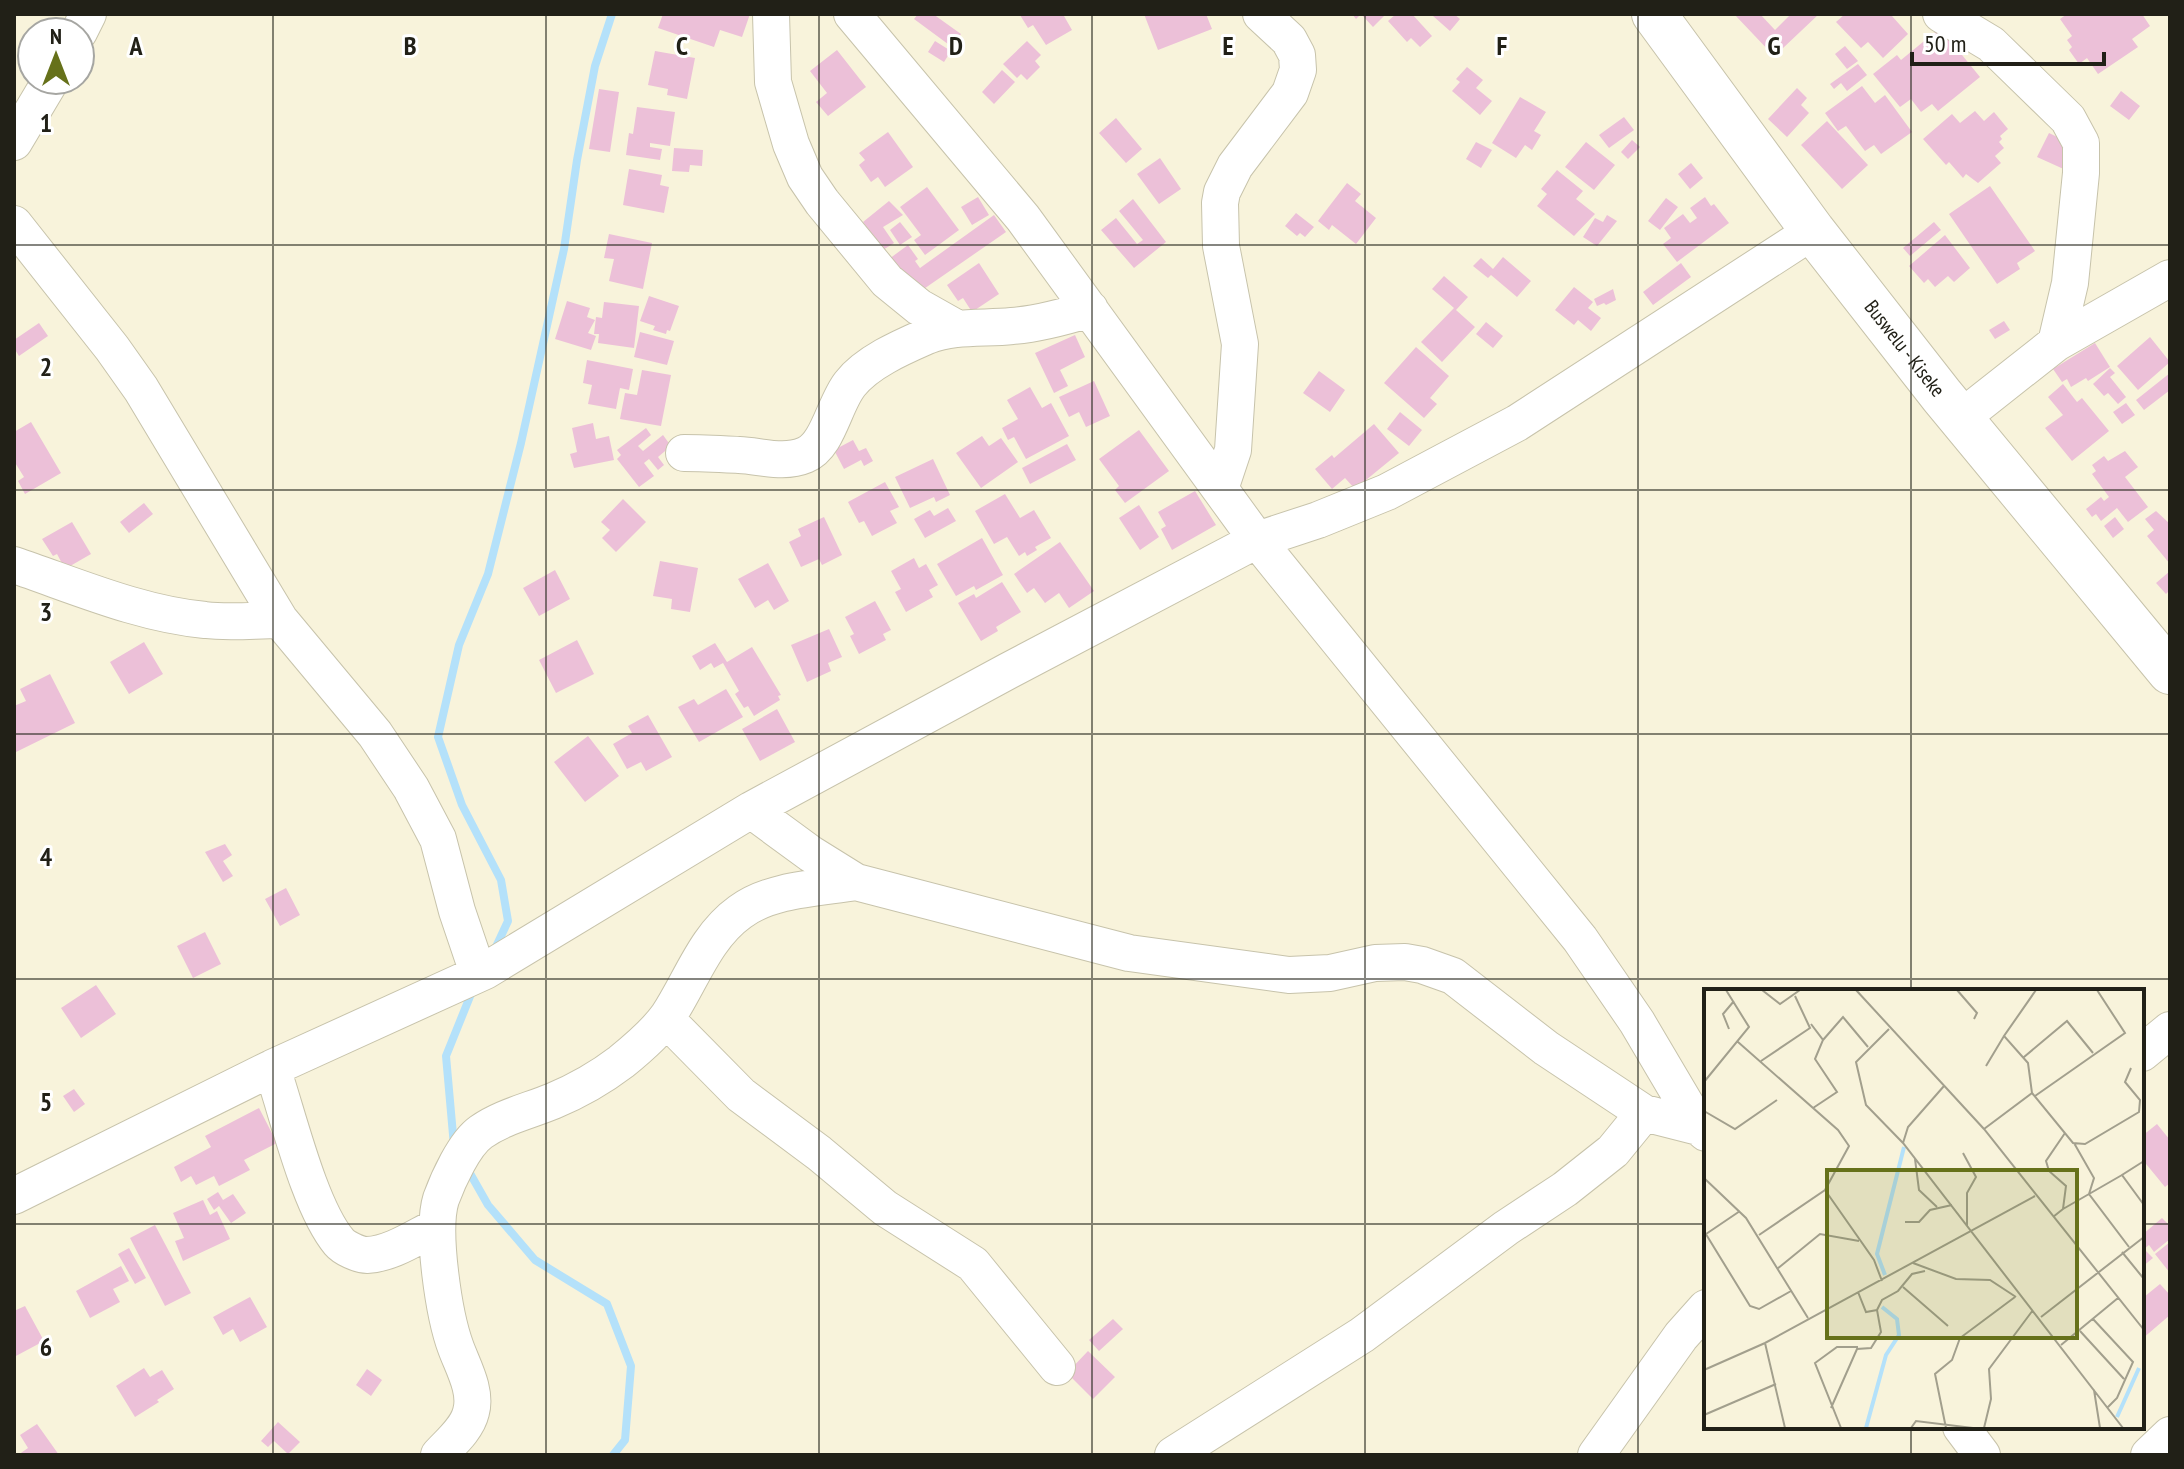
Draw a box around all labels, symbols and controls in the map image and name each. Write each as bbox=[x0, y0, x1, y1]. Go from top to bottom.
north arrow bbox=[16, 16, 96, 96]
scale bar bbox=[1912, 16, 2104, 66]
text: N bbox=[50, 22, 62, 50]
text: 50 m bbox=[1924, 28, 1966, 59]
text: A bbox=[128, 29, 143, 62]
text: B bbox=[404, 29, 417, 62]
text: C bbox=[676, 29, 688, 62]
text: D bbox=[949, 29, 963, 62]
text: E bbox=[1222, 29, 1234, 62]
text: F bbox=[1497, 29, 1508, 62]
text: G bbox=[1767, 29, 1781, 62]
text: 1 bbox=[40, 106, 52, 139]
street label: Buswelu - Kiseke bbox=[1859, 295, 1951, 402]
text: 2 bbox=[40, 350, 52, 383]
text: 3 bbox=[40, 595, 52, 628]
text: 4 bbox=[40, 840, 53, 873]
inset map bbox=[1704, 989, 2144, 1429]
text: 5 bbox=[40, 1085, 52, 1118]
text: 6 bbox=[40, 1330, 52, 1363]

